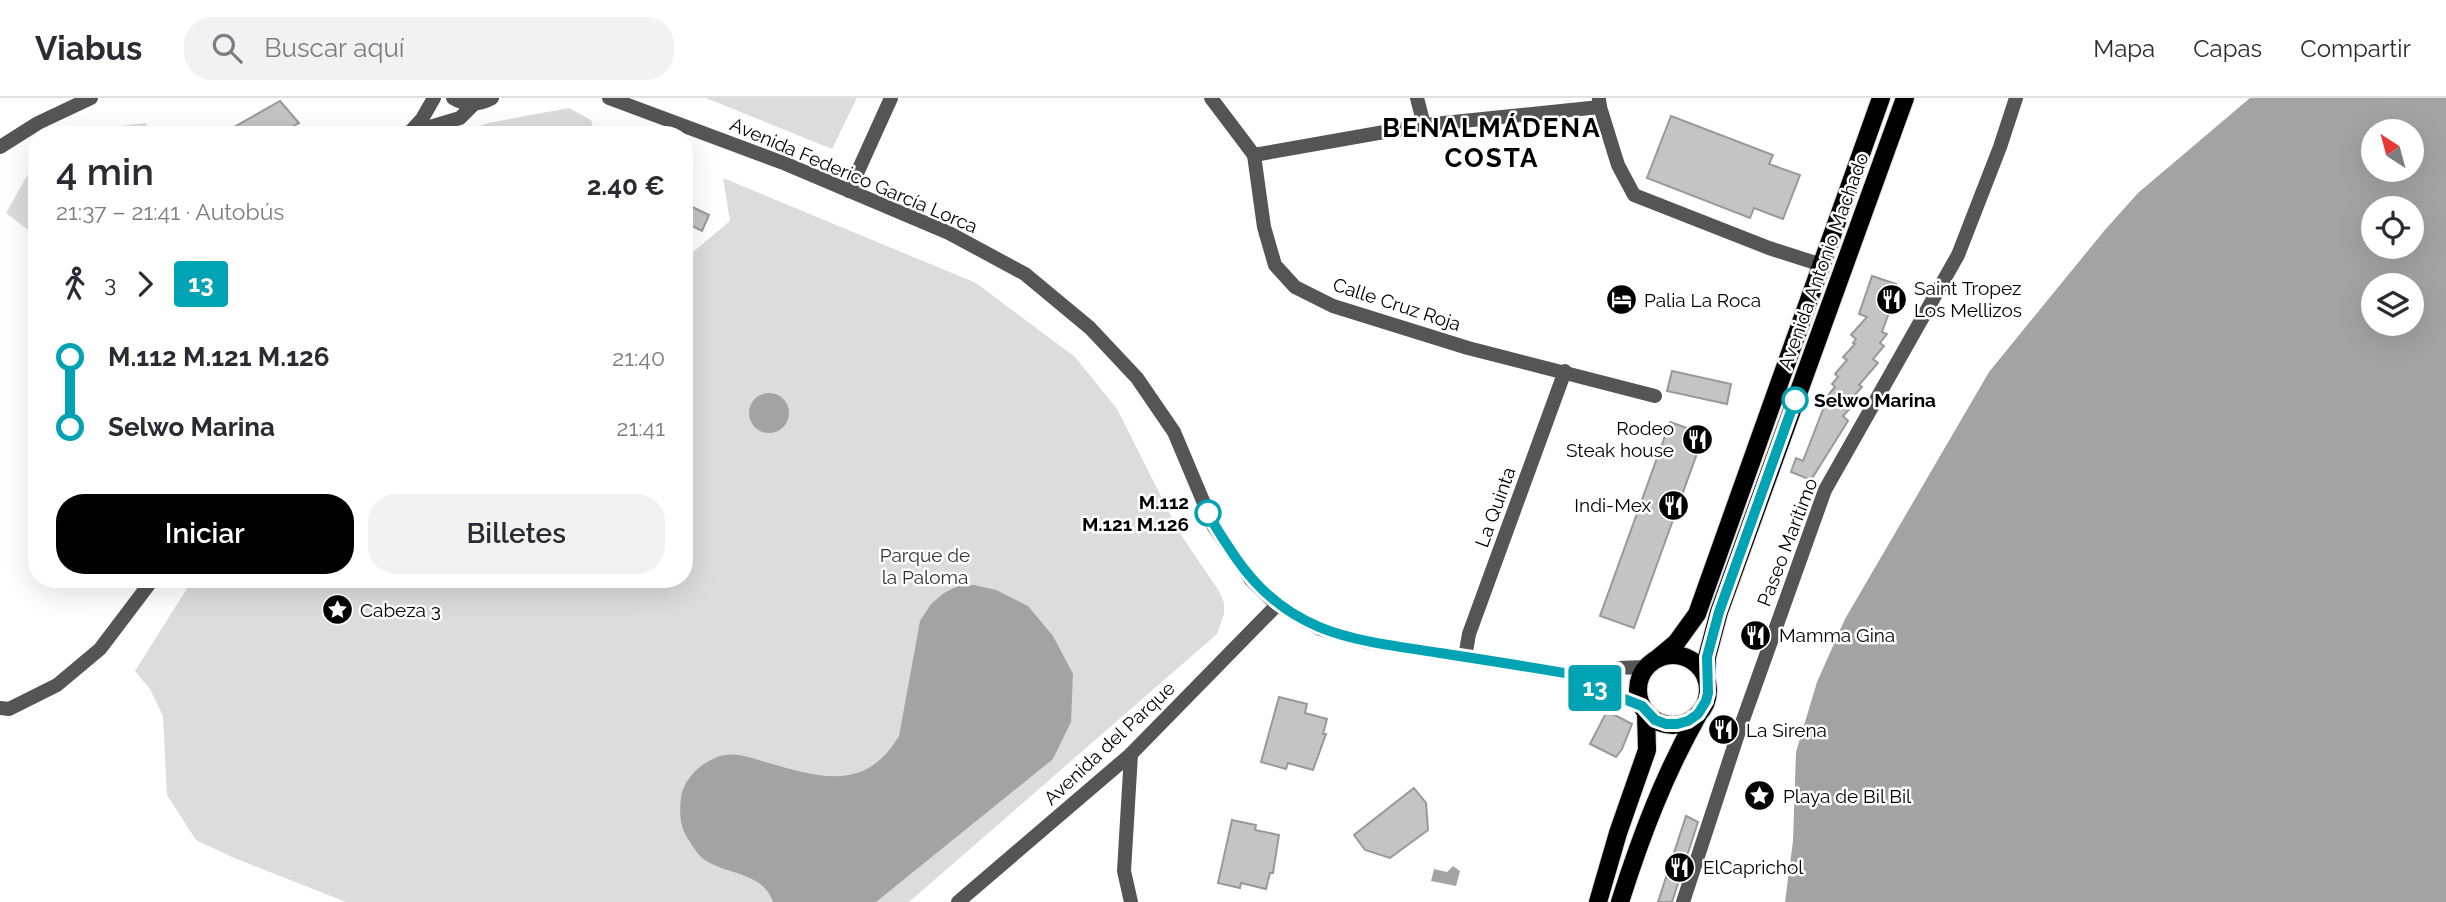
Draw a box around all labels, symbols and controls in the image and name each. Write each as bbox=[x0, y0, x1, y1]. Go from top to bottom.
search box bbox=[184, 17, 674, 80]
text: Viabus bbox=[35, 29, 142, 68]
icon: search bbox=[208, 29, 246, 67]
text: Buscar aquí bbox=[264, 33, 405, 63]
text: Mapa bbox=[2093, 34, 2155, 63]
text: Capas bbox=[2193, 34, 2262, 63]
text: Compartir bbox=[2300, 34, 2411, 63]
street label: Avenida Federico García Lorca bbox=[727, 113, 981, 237]
district label: BENALMÁDENA COSTA bbox=[1382, 113, 1602, 173]
north arrow bbox=[2361, 119, 2424, 182]
map controls bbox=[2361, 119, 2424, 336]
text: 4 min bbox=[56, 149, 154, 194]
street label: Avenida Antonio Machado bbox=[1773, 149, 1873, 373]
text: 2.40 € bbox=[587, 171, 665, 201]
button: locate bbox=[2361, 196, 2424, 259]
text: 21:37 – 21:41 · Autobús bbox=[56, 198, 284, 225]
icon: walk bbox=[56, 265, 94, 303]
icon: forward bbox=[126, 265, 164, 303]
text: 13 bbox=[188, 269, 214, 298]
text: 3 bbox=[104, 270, 116, 297]
street label: Calle Cruz Roja bbox=[1330, 273, 1464, 335]
button: layers bbox=[2361, 273, 2424, 336]
place label: Saint Tropez Los Mellizos bbox=[1914, 277, 2022, 321]
restaurant icon: Saint Tropez Los Mellizos bbox=[1874, 282, 1908, 316]
hotel icon: Palia La Roca bbox=[1604, 283, 1638, 317]
place label: Palia La Roca bbox=[1644, 289, 1761, 311]
text: M.112 M.121 M.126 bbox=[108, 342, 330, 372]
text: 21:40 bbox=[612, 344, 665, 371]
marker: Selwo Marina bbox=[1782, 387, 1808, 413]
place label: Selwo Marina bbox=[1814, 389, 1936, 411]
text: Selwo Marina bbox=[108, 412, 275, 442]
text: 21:41 bbox=[616, 414, 665, 441]
place label: Rodeo Steak house bbox=[1566, 417, 1674, 461]
restaurant icon: Rodeo Steak house bbox=[1680, 422, 1714, 456]
street label: La Quinta bbox=[1470, 464, 1520, 550]
street label: Paseo Marítimo bbox=[1752, 475, 1822, 609]
restaurant icon: Indi-Mex bbox=[1657, 488, 1691, 522]
place label: M.112 M.121 M.126 bbox=[1082, 491, 1189, 535]
button: Iniciar bbox=[56, 494, 354, 574]
button: Billetes bbox=[368, 494, 665, 574]
place label: Indi-Mex bbox=[1574, 494, 1651, 516]
marker: M.112 M.121 M.126 bbox=[1195, 500, 1221, 526]
park label: Parque de la Paloma bbox=[880, 544, 970, 588]
place icon: Cabeza 3 bbox=[320, 593, 354, 627]
place label: Cabeza 3 bbox=[360, 599, 441, 621]
restaurant icon: Mamma Gina bbox=[1739, 618, 1773, 652]
place label: Mamma Gina bbox=[1779, 624, 1895, 646]
line badge: 13 bbox=[1564, 665, 1626, 711]
text: 13 bbox=[1582, 673, 1608, 702]
street label: Avenida del Parque bbox=[1039, 677, 1179, 809]
restaurant icon: La Sirena bbox=[1706, 713, 1740, 747]
place label: La Sirena bbox=[1746, 719, 1827, 741]
place icon: Playa de Bil Bil bbox=[1743, 779, 1777, 813]
place label: Playa de Bil Bil bbox=[1783, 785, 1912, 807]
restaurant icon: ElCaprichol bbox=[1663, 850, 1697, 884]
place label: ElCaprichol bbox=[1703, 856, 1804, 878]

